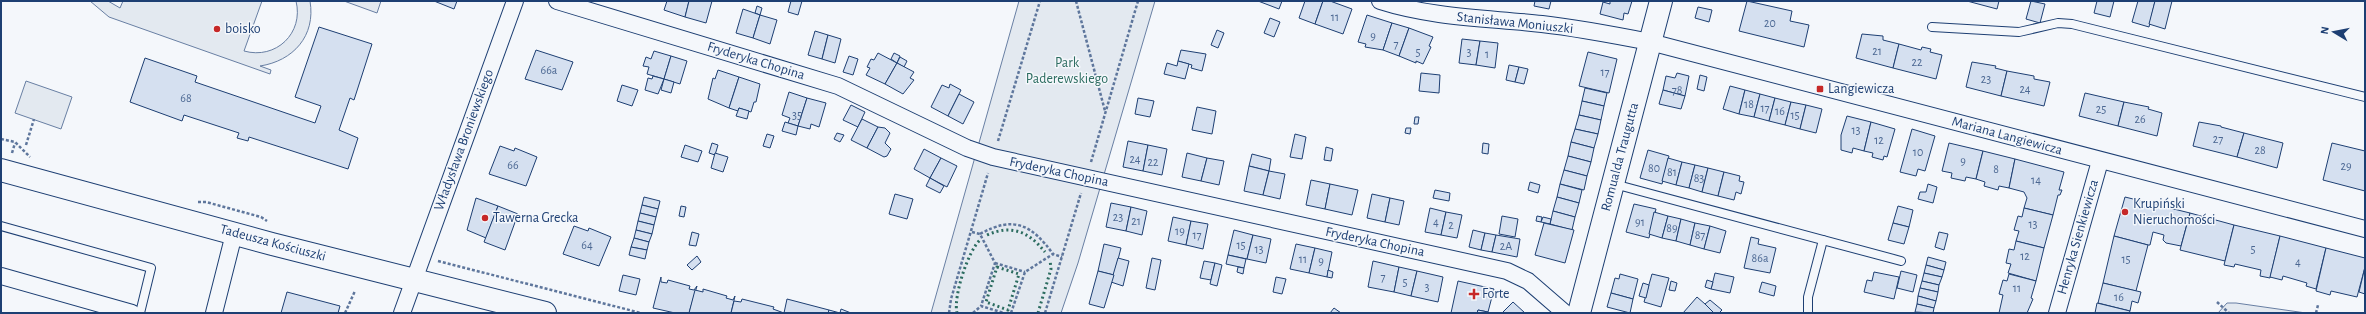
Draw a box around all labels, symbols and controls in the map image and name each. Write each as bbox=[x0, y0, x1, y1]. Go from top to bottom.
street label: Stanisława Moniuszki bbox=[1456, 10, 1574, 36]
house number: 11 bbox=[1331, 11, 1339, 23]
north arrow bbox=[2314, 12, 2354, 52]
house number: 20 bbox=[1764, 17, 1776, 29]
place label: boisko bbox=[225, 22, 261, 36]
marker: boisko bbox=[212, 24, 222, 34]
text: N bbox=[2319, 26, 2331, 35]
house number: 9 bbox=[1370, 30, 1376, 42]
house number: 7 bbox=[1393, 38, 1399, 50]
street label: Fryderyka Chopina bbox=[706, 40, 807, 83]
house number: 21 bbox=[1872, 45, 1882, 57]
house number: 5 bbox=[1415, 46, 1421, 58]
house number: 3 bbox=[1467, 46, 1472, 58]
house number: 1 bbox=[1485, 48, 1489, 60]
park label: Park Paderewskiego bbox=[1026, 56, 1108, 86]
house number: 22 bbox=[1912, 56, 1923, 68]
house number: 66a bbox=[541, 64, 558, 76]
house number: 17 bbox=[1600, 66, 1610, 78]
street label: Władysława Broniewskiego bbox=[432, 67, 496, 212]
house number: 23 bbox=[1981, 73, 1991, 85]
place label: Langiewicza bbox=[1828, 82, 1895, 96]
house number: 24 bbox=[2019, 83, 2031, 95]
house number: 78 bbox=[1672, 84, 1683, 96]
marker: Langiewicza bbox=[1815, 84, 1825, 94]
house number: 68 bbox=[180, 92, 192, 104]
house number: 18 bbox=[1744, 98, 1754, 110]
street label: Romualda Traugutta bbox=[1599, 101, 1641, 213]
house number: 17 bbox=[1760, 102, 1770, 114]
house number: 25 bbox=[2096, 103, 2106, 115]
house number: 16 bbox=[1775, 105, 1785, 117]
house number: 35 bbox=[792, 109, 802, 121]
house number: 15 bbox=[1790, 109, 1800, 121]
house number: 26 bbox=[2134, 113, 2146, 125]
street label: Mariana Langiewicza bbox=[1950, 114, 2064, 158]
house number: 13 bbox=[1851, 124, 1861, 136]
house number: 27 bbox=[2213, 133, 2223, 145]
house number: 12 bbox=[1874, 134, 1884, 146]
house number: 28 bbox=[2254, 144, 2266, 156]
house number: 10 bbox=[1913, 146, 1923, 158]
house number: 24 bbox=[1129, 153, 1141, 165]
street label: Fryderyka Chopina bbox=[1008, 155, 1110, 189]
house number: 9 bbox=[1960, 155, 1966, 167]
house number: 22 bbox=[1148, 156, 1159, 168]
house number: 66 bbox=[507, 159, 519, 171]
house number: 29 bbox=[2340, 160, 2352, 172]
house number: 80 bbox=[1648, 162, 1660, 174]
house number: 8 bbox=[1993, 163, 1999, 175]
house number: 81 bbox=[1667, 166, 1677, 178]
house number: 83 bbox=[1694, 172, 1704, 184]
house number: 14 bbox=[2031, 174, 2041, 186]
street label: Henryka Sienkiewicza bbox=[2055, 177, 2101, 296]
place label: Krupiński Nieruchomości bbox=[2133, 197, 2216, 227]
marker: Krupiński Nieruchomości bbox=[2120, 207, 2130, 217]
place label: Tawerna Grecka bbox=[493, 211, 579, 225]
house number: 23 bbox=[1113, 211, 1123, 223]
marker: Tawerna Grecka bbox=[480, 213, 490, 223]
house number: 21 bbox=[1131, 215, 1141, 227]
house number: 4 bbox=[1433, 216, 1439, 228]
house number: 91 bbox=[1635, 216, 1645, 228]
house number: 13 bbox=[2028, 218, 2038, 230]
house number: 2 bbox=[1448, 219, 1454, 231]
street label: Tadeusza Kościuszki bbox=[219, 222, 327, 264]
house number: 89 bbox=[1666, 222, 1678, 234]
house number: 19 bbox=[1175, 225, 1185, 237]
street label: Fryderyka Chopina bbox=[1324, 225, 1426, 259]
house number: 17 bbox=[1192, 229, 1202, 241]
house number: 87 bbox=[1695, 229, 1705, 241]
house number: 64 bbox=[581, 239, 593, 251]
house number: 15 bbox=[1236, 239, 1246, 251]
house number: 2A bbox=[1500, 240, 1512, 252]
house number: 13 bbox=[1254, 243, 1264, 255]
house number: 5 bbox=[2250, 243, 2256, 255]
house number: 12 bbox=[2020, 250, 2030, 262]
house number: 86a bbox=[1752, 252, 1769, 264]
house number: 11 bbox=[1299, 253, 1307, 265]
house number: 15 bbox=[2121, 253, 2131, 265]
house number: 9 bbox=[1318, 255, 1324, 267]
house number: 4 bbox=[2295, 256, 2301, 268]
house number: 7 bbox=[1380, 271, 1386, 283]
house number: 5 bbox=[1402, 276, 1408, 288]
house number: 3 bbox=[1425, 281, 1430, 293]
house number: 11 bbox=[2013, 282, 2021, 294]
place label: Forte bbox=[1482, 287, 1510, 301]
marker: Forte bbox=[1469, 289, 1479, 299]
house number: 16 bbox=[2114, 291, 2124, 303]

